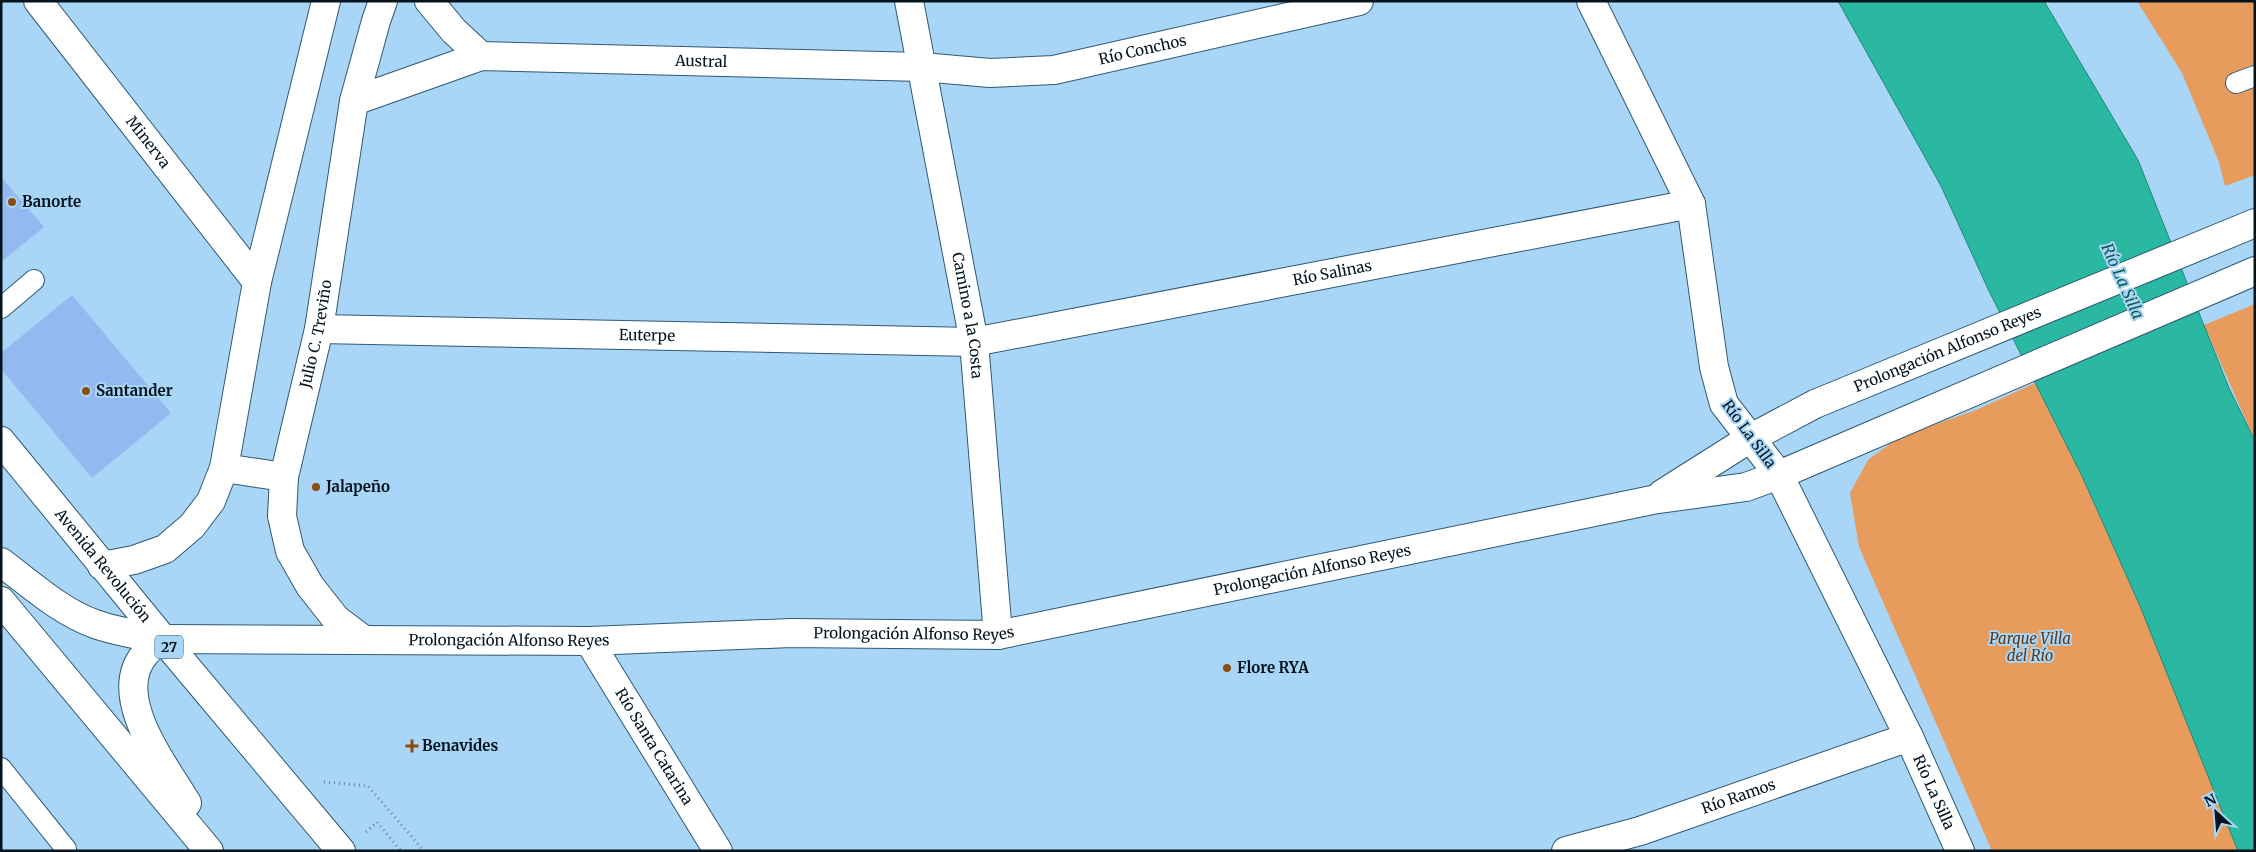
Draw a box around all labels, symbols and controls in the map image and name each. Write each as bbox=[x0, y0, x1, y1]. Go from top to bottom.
street label: Río Conchos bbox=[1097, 30, 1188, 69]
street label: Austral bbox=[674, 51, 728, 71]
street label: Minerva bbox=[122, 112, 175, 172]
place label: Banorte bbox=[22, 192, 81, 211]
marker: Banorte bbox=[6, 196, 18, 208]
water label: Río La Silla bbox=[2097, 240, 2149, 322]
street label: Camino a la Costa bbox=[948, 251, 987, 379]
street label: Río Salinas bbox=[1291, 256, 1373, 289]
street label: Julio C. Treviño bbox=[295, 278, 335, 391]
street label: Prolongación Alfonso Reyes bbox=[1851, 302, 2044, 396]
street label: Euterpe bbox=[619, 325, 675, 345]
place label: Santander bbox=[96, 381, 173, 400]
marker: Santander bbox=[80, 385, 92, 397]
street label: Río La Silla bbox=[1718, 396, 1781, 472]
place label: Jalapeño bbox=[325, 477, 390, 496]
marker: Jalapeño bbox=[310, 481, 322, 493]
street label: Avenida Revolución bbox=[51, 504, 156, 626]
street label: Prolongación Alfonso Reyes bbox=[1212, 540, 1412, 599]
street label: Prolongación Alfonso Reyes bbox=[813, 622, 1016, 644]
park label: Parque Villa del Río bbox=[1989, 629, 2071, 665]
street label: Prolongación Alfonso Reyes bbox=[408, 630, 610, 650]
road number: 27 bbox=[155, 636, 183, 659]
place label: Flore RYA bbox=[1237, 658, 1309, 677]
marker: Flore RYA bbox=[1221, 662, 1233, 674]
street label: Río Santa Catarina bbox=[611, 685, 697, 808]
place label: Benavides bbox=[422, 736, 499, 755]
marker: Benavides bbox=[406, 740, 418, 752]
street label: Río La Silla bbox=[1909, 752, 1959, 832]
street label: Río Ramos bbox=[1699, 774, 1778, 818]
north arrow bbox=[2191, 787, 2241, 837]
text: N bbox=[2201, 790, 2219, 811]

